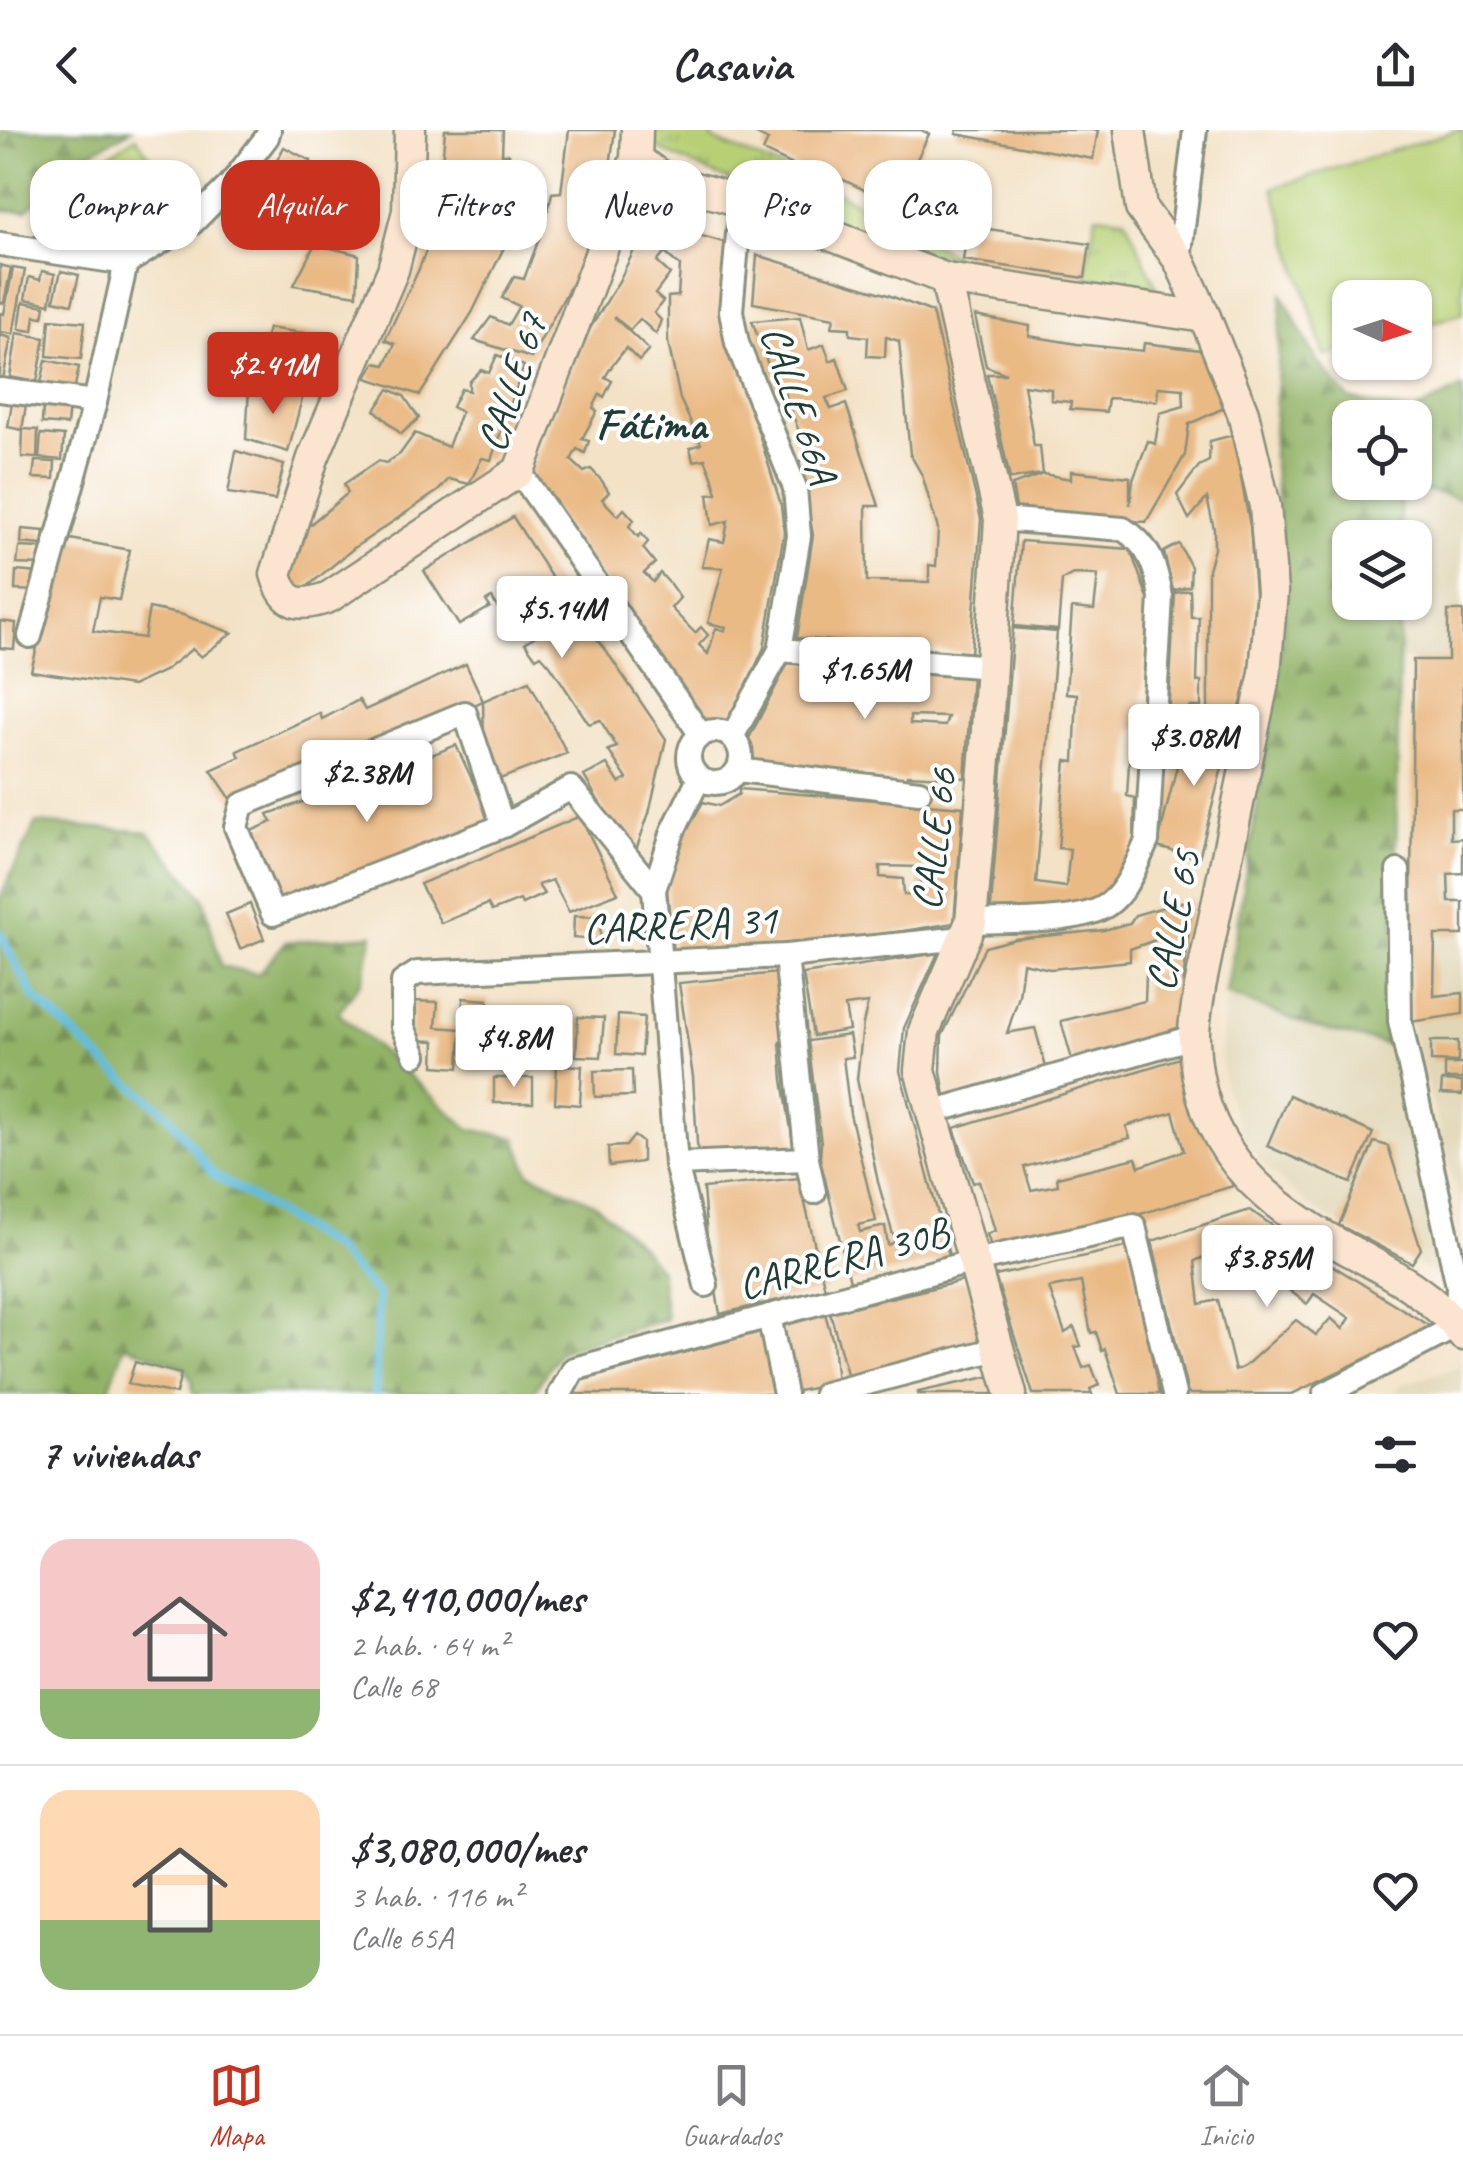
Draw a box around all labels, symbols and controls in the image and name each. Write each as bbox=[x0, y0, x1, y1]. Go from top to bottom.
text: Casavia bbox=[672, 37, 791, 94]
icon: back bbox=[40, 38, 95, 93]
icon: share bbox=[1368, 38, 1423, 93]
chip: Comprar bbox=[30, 160, 201, 250]
chip: Alquilar bbox=[221, 160, 380, 250]
chip: Filtros bbox=[400, 160, 547, 250]
chip: Nuevo bbox=[567, 160, 706, 250]
chip: Piso bbox=[726, 160, 844, 250]
chip: Casa bbox=[864, 160, 992, 250]
north arrow bbox=[1332, 280, 1432, 380]
map controls bbox=[1332, 280, 1432, 620]
street label: CALLE 67 bbox=[465, 305, 560, 458]
street label: CALLE 66A bbox=[748, 319, 850, 492]
pin: $2.41M bbox=[192, 332, 354, 417]
text: $2.41M bbox=[229, 344, 317, 385]
district label: Fátima bbox=[596, 396, 710, 453]
button: locate bbox=[1332, 400, 1432, 500]
button: layers bbox=[1332, 520, 1432, 620]
pin: $5.14M bbox=[481, 576, 643, 661]
text: $5.14M bbox=[519, 588, 605, 629]
pin: $1.65M bbox=[784, 637, 946, 722]
text: $1.65M bbox=[821, 649, 909, 690]
pin: $3.08M bbox=[1113, 704, 1275, 789]
text: $3.08M bbox=[1150, 716, 1238, 757]
pin: $2.38M bbox=[286, 740, 448, 825]
text: $2.38M bbox=[323, 752, 411, 793]
street label: CALLE 66 bbox=[900, 764, 970, 913]
street label: CALLE 65 bbox=[1134, 844, 1213, 995]
street label: CARRERA 31 bbox=[582, 893, 780, 956]
pin: $4.8M bbox=[444, 1005, 584, 1090]
text: $4.8M bbox=[478, 1017, 550, 1058]
street label: CARRERA 30B bbox=[732, 1204, 957, 1312]
pin: $3.85M bbox=[1186, 1225, 1348, 1310]
text: $3.85M bbox=[1224, 1237, 1310, 1278]
icon: filters bbox=[1368, 1427, 1423, 1482]
text: 7 viviendas bbox=[40, 1428, 197, 1481]
text: $2,410,000/mes bbox=[350, 1572, 584, 1625]
icon: home bbox=[120, 1579, 240, 1699]
icon: heart bbox=[1368, 1612, 1423, 1667]
text: 2 hab. · 64 m² bbox=[350, 1625, 507, 1666]
text: Calle 68 bbox=[350, 1666, 437, 1707]
text: $3,080,000/mes bbox=[350, 1823, 584, 1876]
icon: home bbox=[120, 1830, 240, 1950]
icon: heart bbox=[1368, 1863, 1423, 1918]
text: 3 hab. · 116 m² bbox=[350, 1876, 522, 1917]
text: Calle 65A bbox=[350, 1917, 453, 1958]
tab: Mapa bbox=[209, 2058, 264, 2153]
tab: Guardados bbox=[682, 2058, 781, 2153]
tab: Inicio bbox=[1199, 2058, 1254, 2153]

